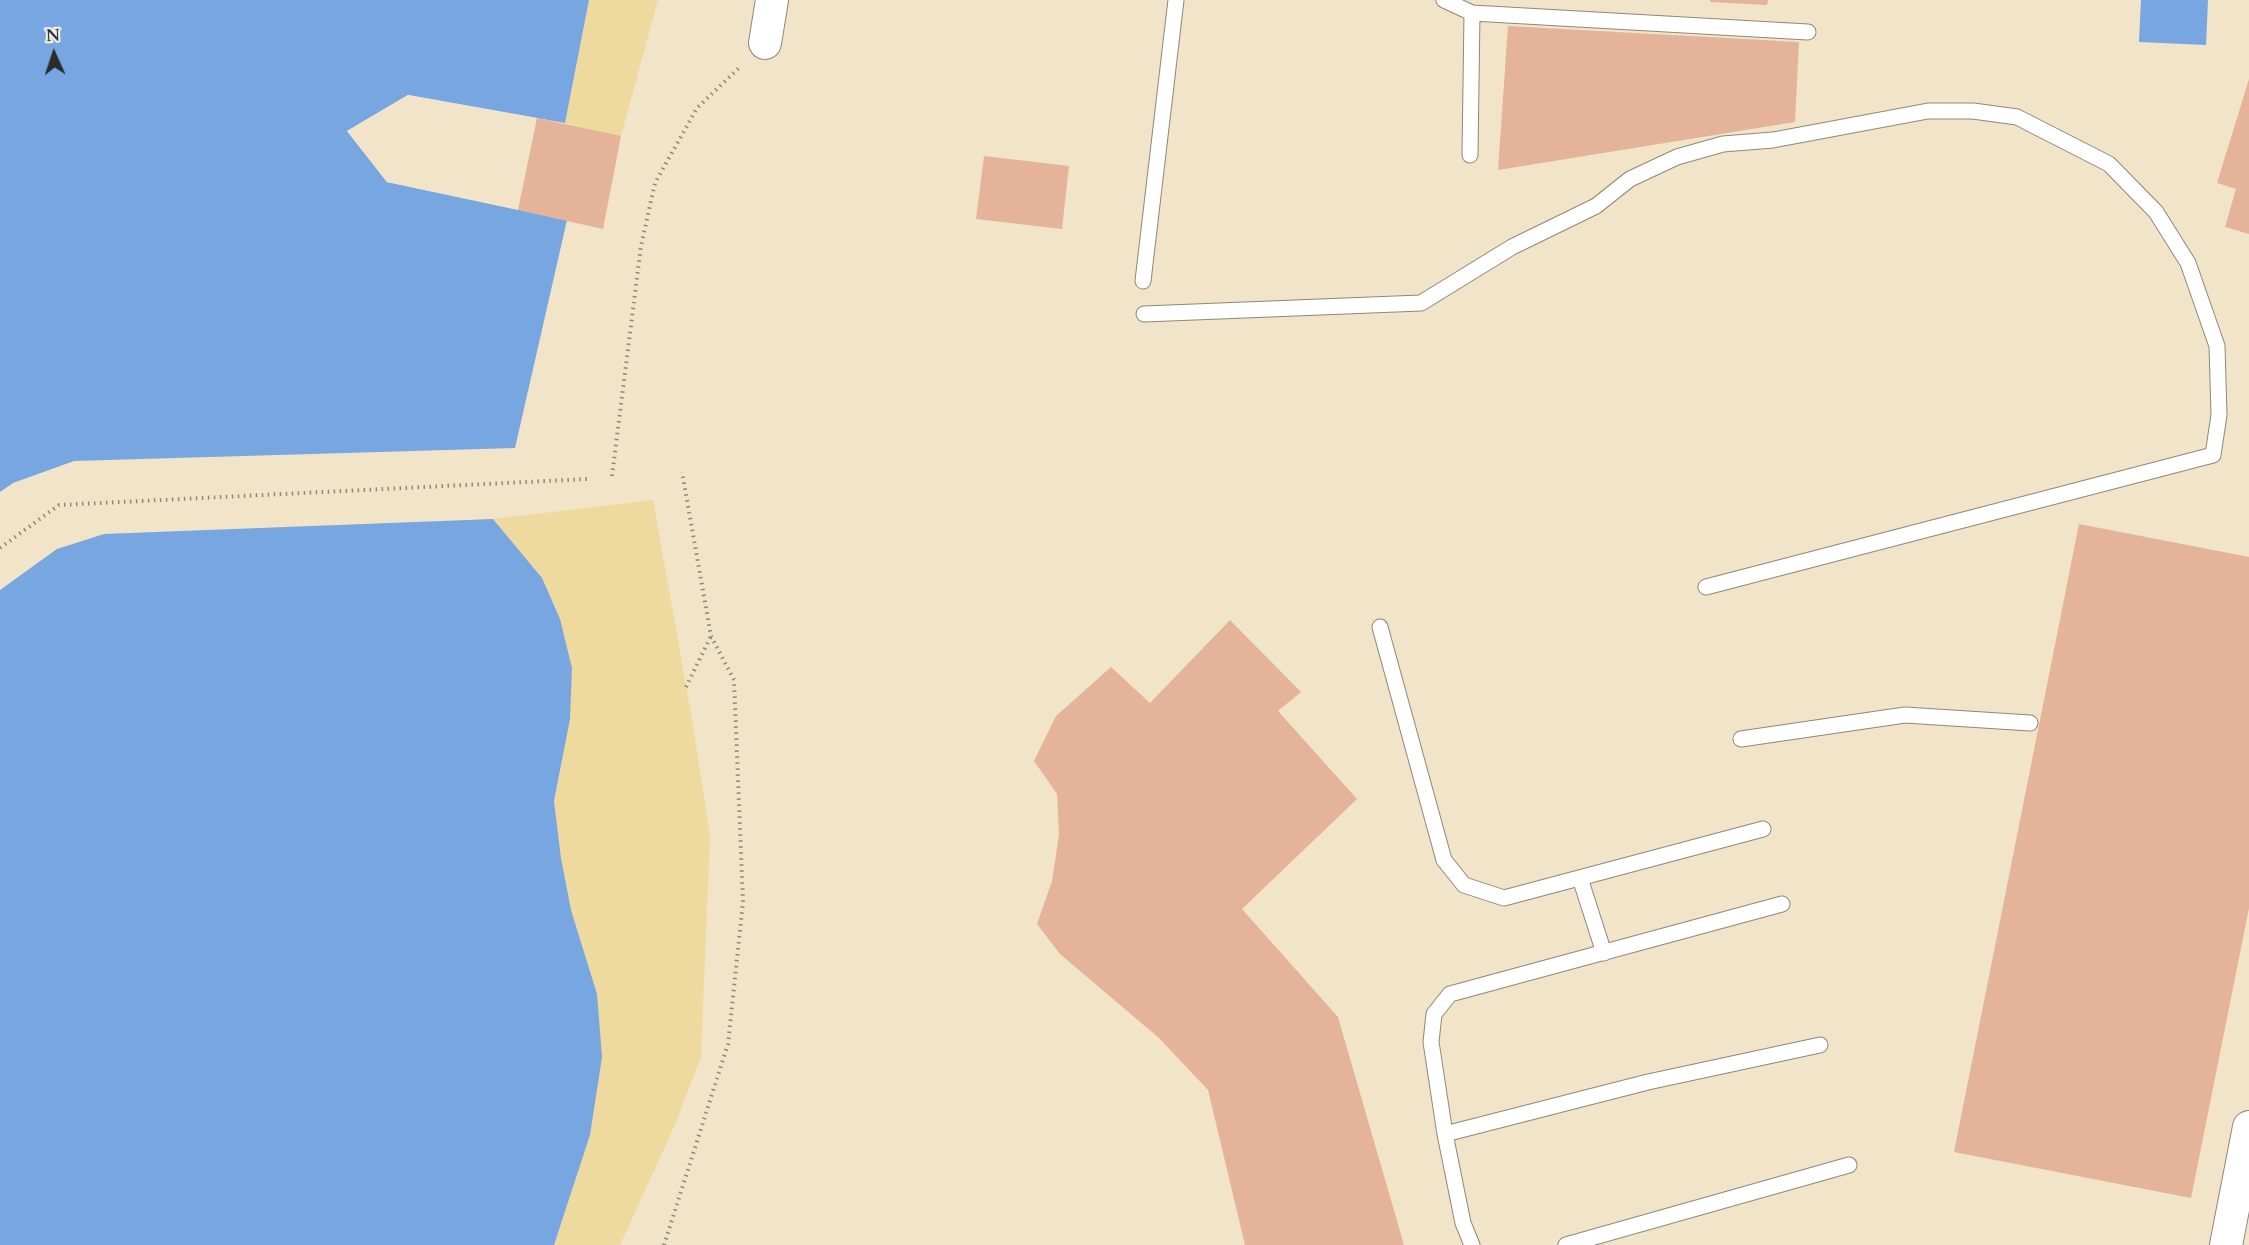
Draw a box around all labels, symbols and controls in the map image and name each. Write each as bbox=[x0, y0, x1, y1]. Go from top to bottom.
north arrow bbox=[24, 24, 84, 84]
text: N bbox=[46, 25, 61, 47]

